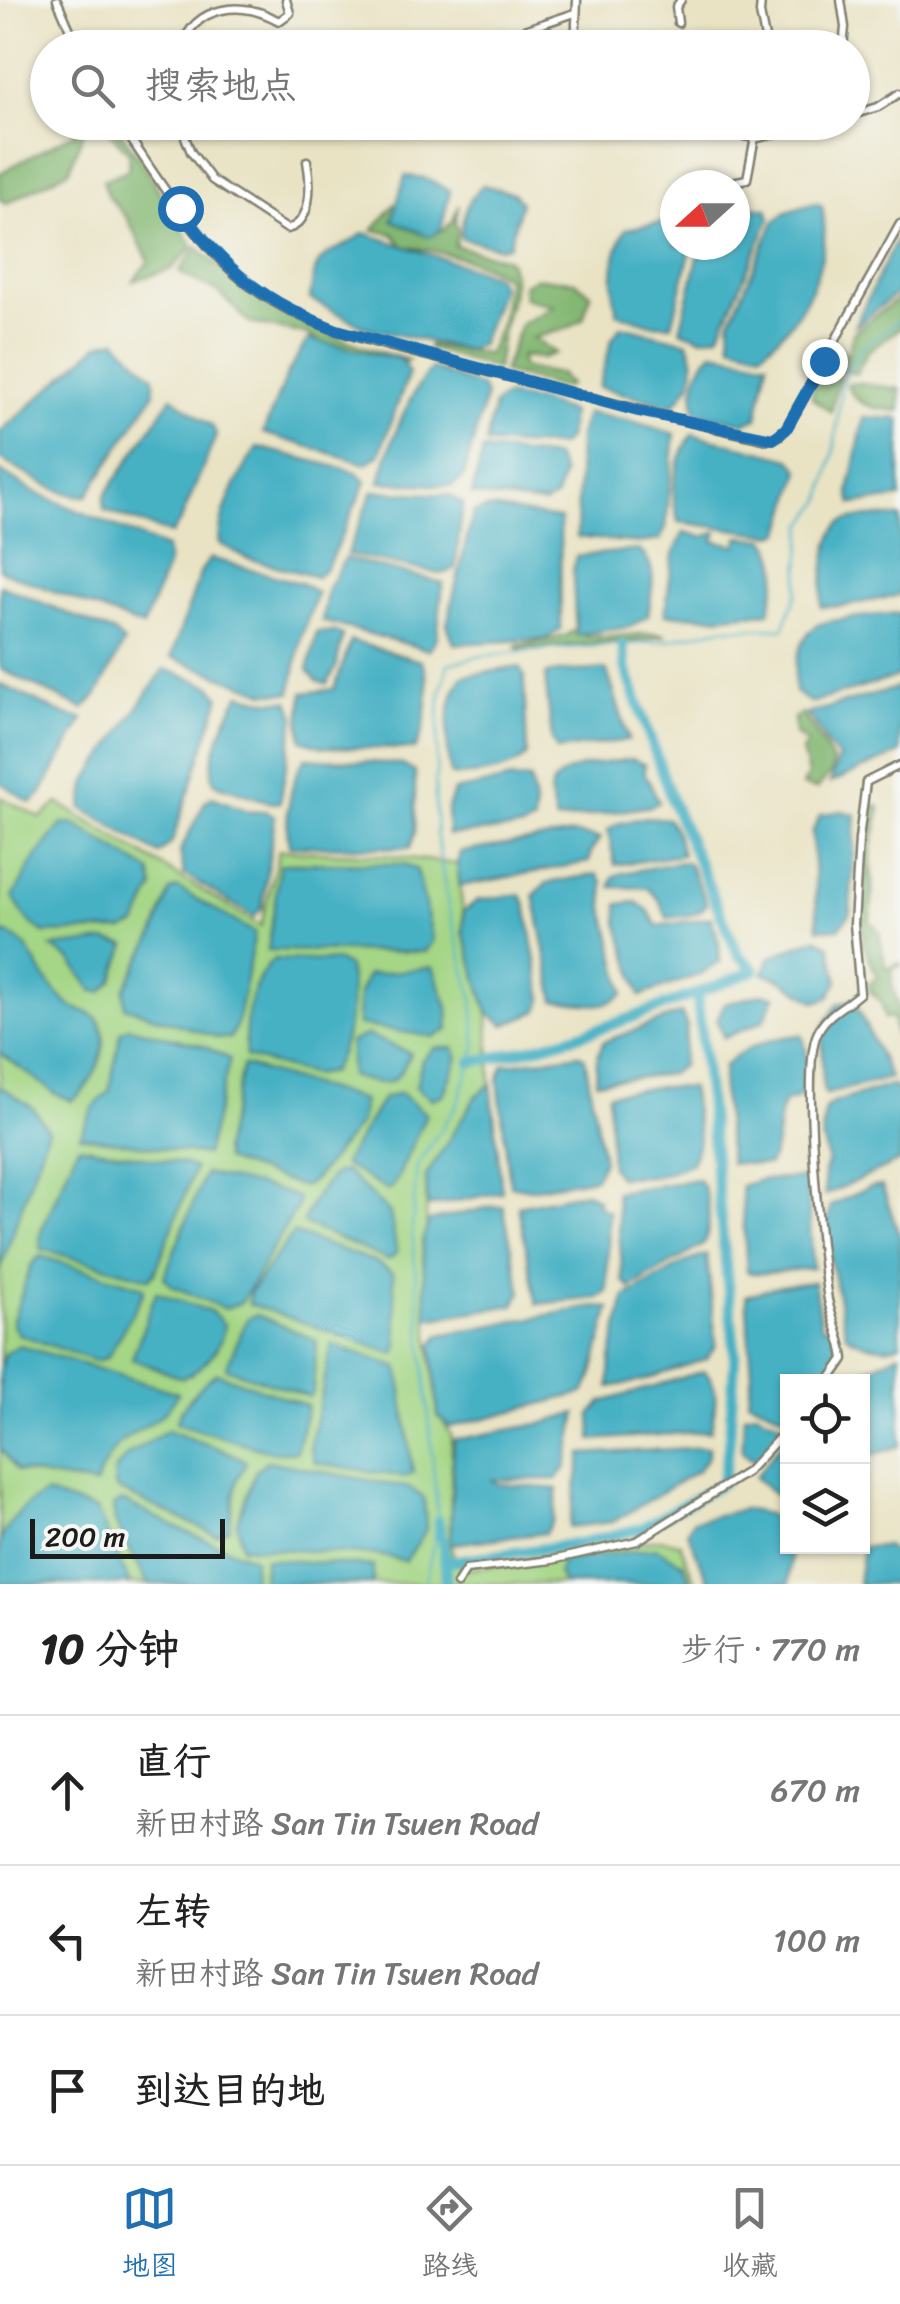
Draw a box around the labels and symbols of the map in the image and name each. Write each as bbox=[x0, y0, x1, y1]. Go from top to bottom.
north arrow bbox=[660, 170, 750, 260]
route start bbox=[158, 186, 204, 232]
route end bbox=[802, 339, 848, 385]
scale bar bbox=[30, 1514, 225, 1558]

